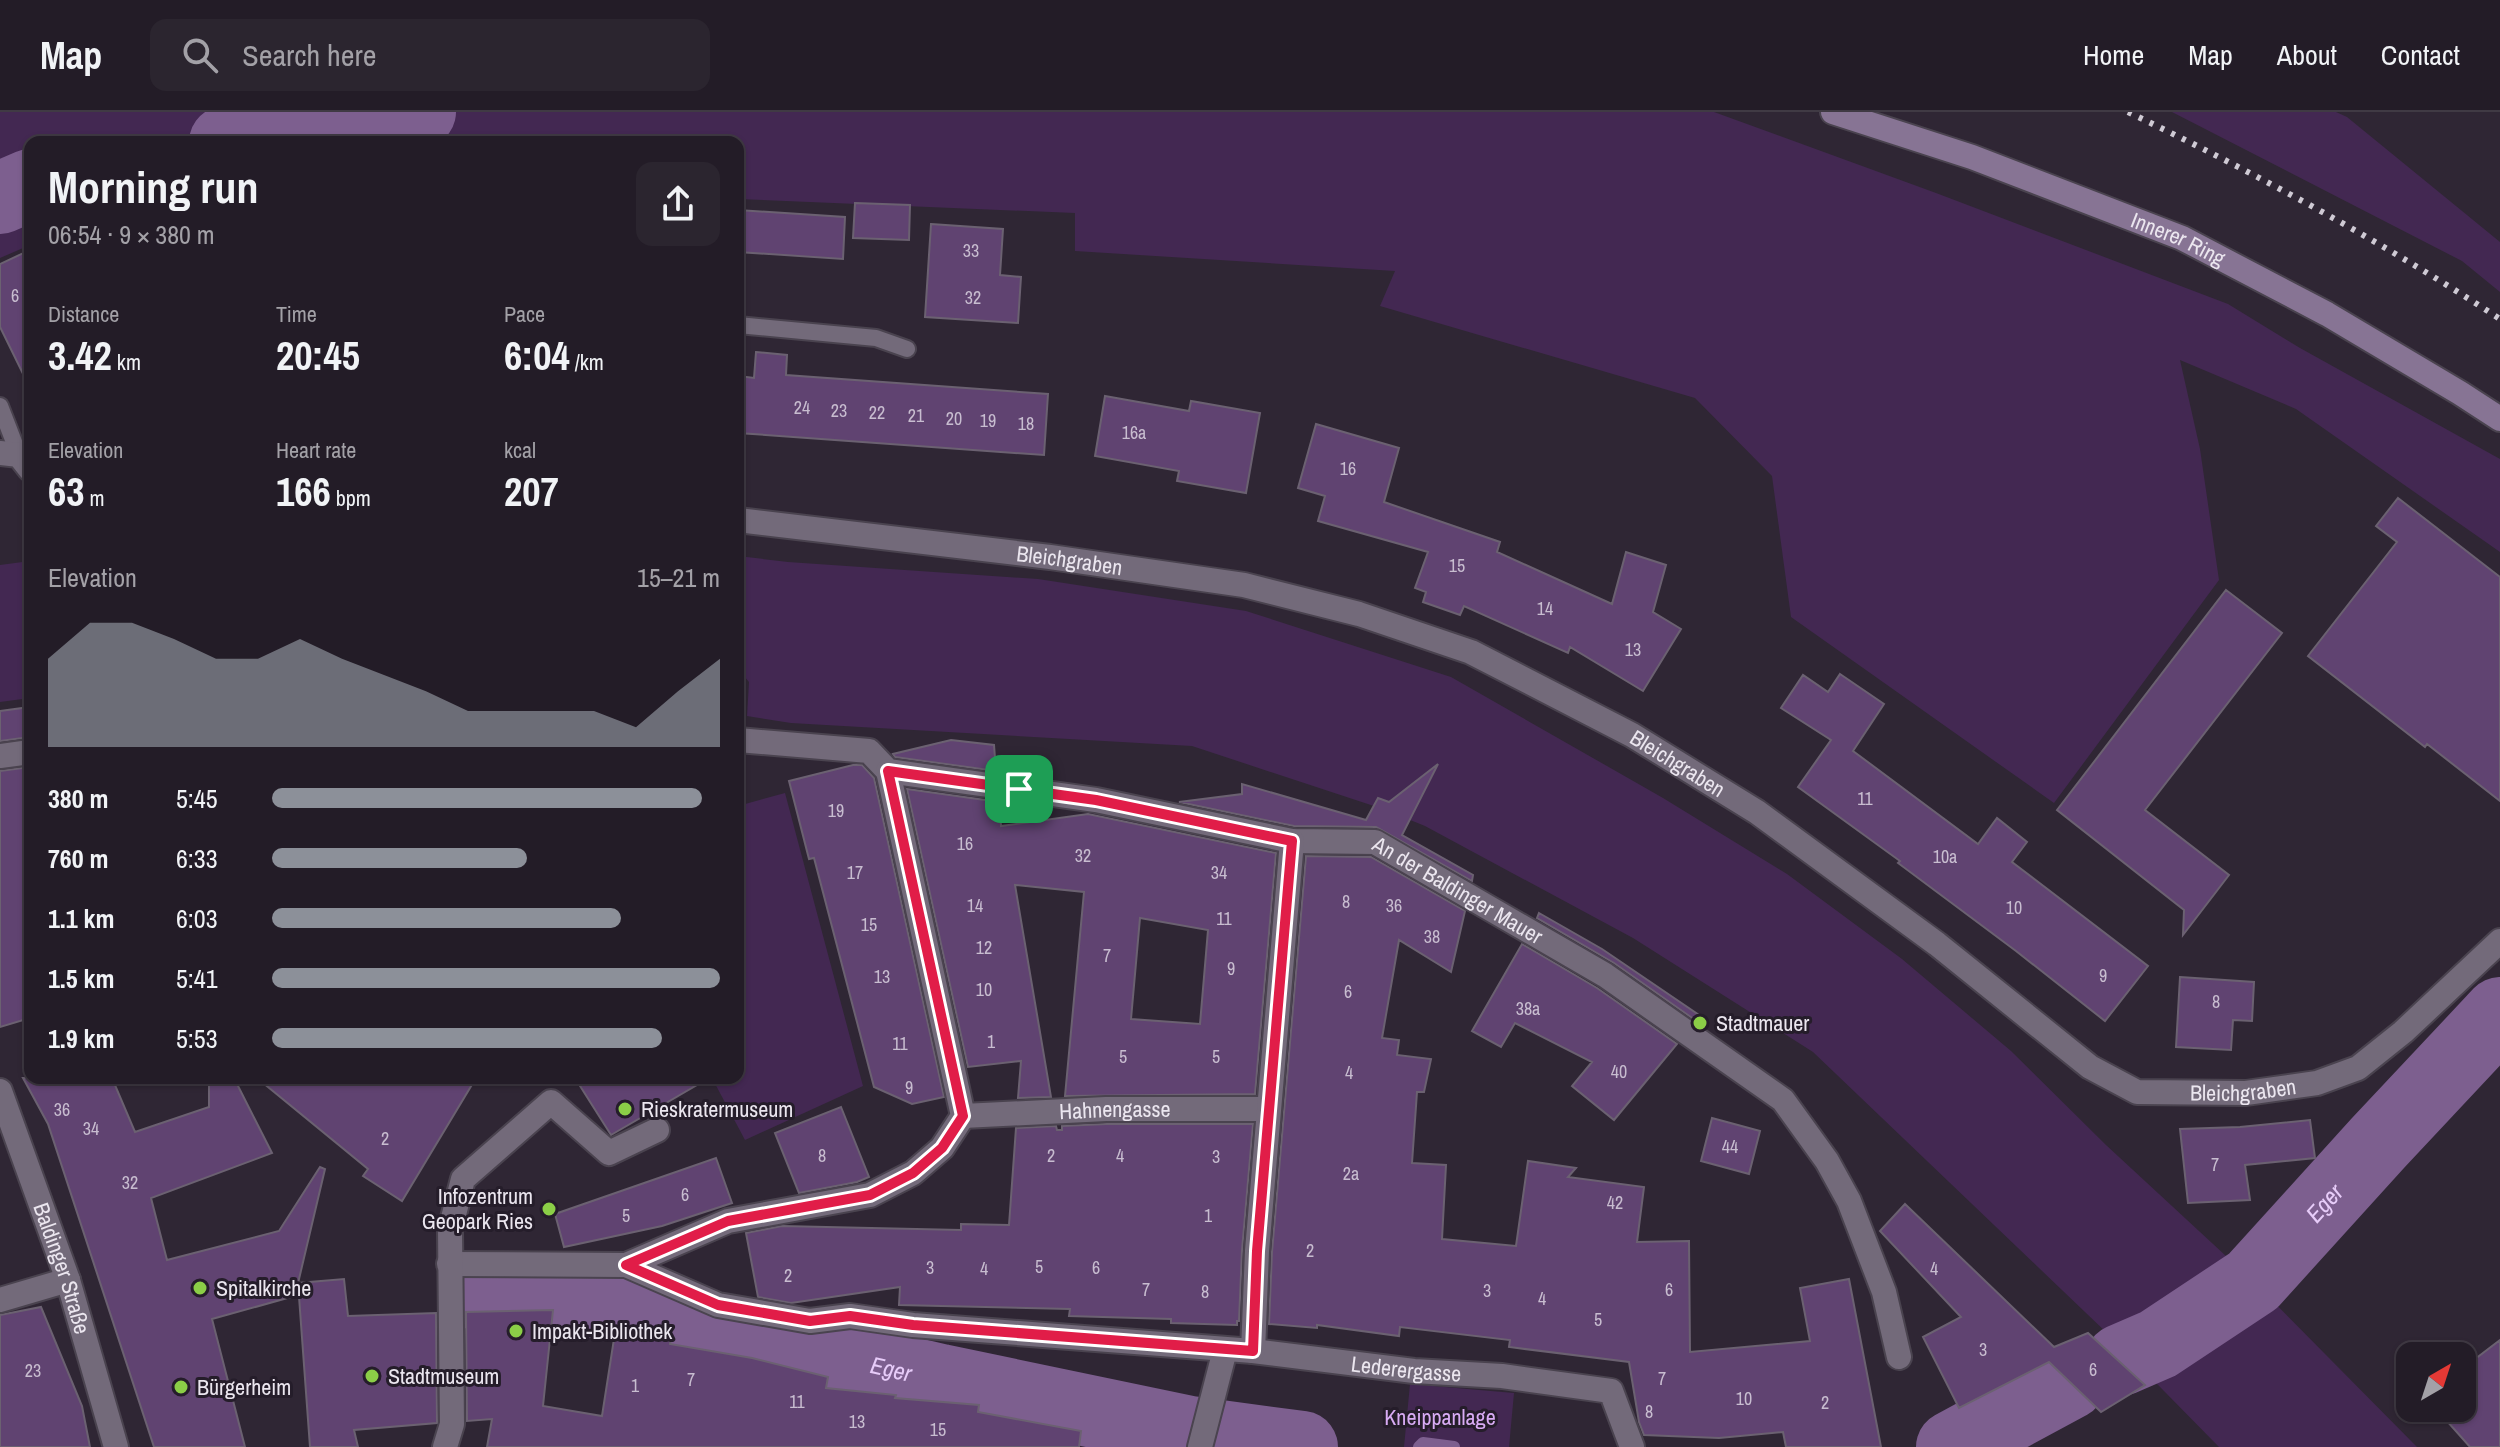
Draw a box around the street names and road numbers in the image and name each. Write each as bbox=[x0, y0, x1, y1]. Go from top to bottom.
street label: Innerer Ring bbox=[2127, 205, 2231, 273]
street label: Bleichgraben bbox=[1015, 538, 1124, 582]
street label: Bleichgraben bbox=[1625, 723, 1731, 804]
street label: An der Baldinger Mauer bbox=[1366, 828, 1548, 951]
street label: Bleichgraben bbox=[2190, 1071, 2298, 1108]
street label: Hahnengasse bbox=[1058, 1094, 1171, 1126]
street label: Baldinger Straße bbox=[26, 1199, 98, 1337]
street label: Lederergasse bbox=[1350, 1348, 1462, 1389]

